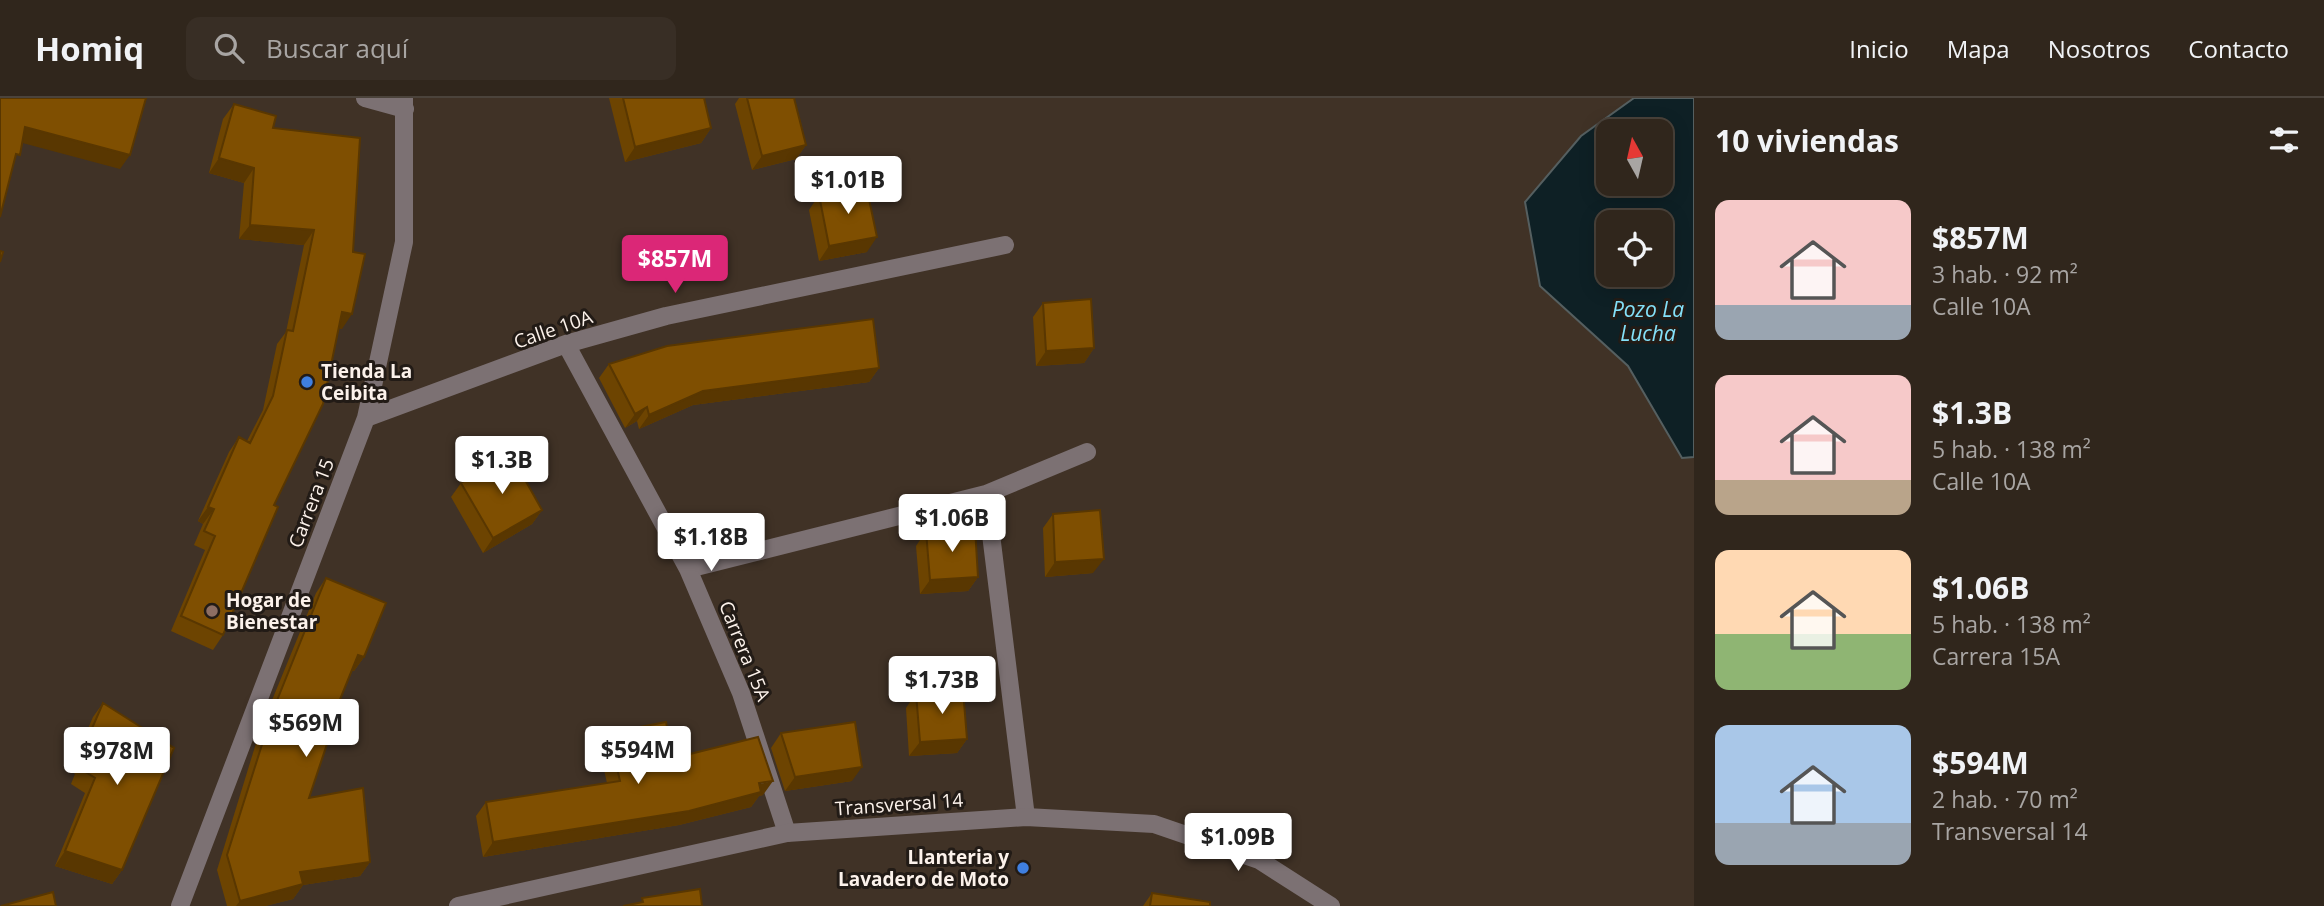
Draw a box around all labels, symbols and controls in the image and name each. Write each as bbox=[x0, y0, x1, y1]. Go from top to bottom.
search box bbox=[186, 17, 676, 80]
text: Homiq bbox=[35, 26, 144, 71]
icon: search bbox=[210, 29, 248, 67]
text: Buscar aquí bbox=[266, 30, 408, 66]
text: Inicio bbox=[1849, 32, 1909, 65]
text: Mapa bbox=[1947, 32, 2010, 65]
text: Nosotros bbox=[2048, 32, 2150, 65]
text: Contacto bbox=[2188, 32, 2289, 65]
north arrow bbox=[1596, 119, 1673, 196]
map controls bbox=[1596, 119, 1673, 287]
text: 10 viviendas bbox=[1715, 120, 1899, 161]
icon: filters bbox=[2265, 121, 2303, 159]
pin: $1.01B bbox=[791, 156, 905, 216]
text: $1.01B bbox=[811, 163, 885, 195]
button: locate bbox=[1596, 210, 1673, 287]
text: $857M bbox=[1932, 217, 2029, 258]
icon: home bbox=[1771, 228, 1855, 312]
pin: $857M bbox=[626, 236, 724, 295]
text: $857M bbox=[638, 242, 712, 274]
text: 3 hab. · 92 m² bbox=[1932, 258, 2078, 290]
text: Calle 10A bbox=[1932, 290, 2031, 322]
water label: Pozo La Lucha bbox=[1612, 295, 1684, 347]
street label: Calle 10A bbox=[510, 303, 596, 355]
place label: Tienda La Ceibita bbox=[321, 358, 412, 406]
marker: Tienda La Ceibita bbox=[299, 374, 315, 390]
text: $1.3B bbox=[1932, 392, 2012, 433]
icon: home bbox=[1771, 403, 1855, 487]
text: 5 hab. · 138 m² bbox=[1932, 433, 2091, 465]
pin: $1.3B bbox=[453, 436, 551, 496]
text: $1.3B bbox=[471, 443, 533, 475]
street label: Carrera 15 bbox=[282, 455, 340, 551]
text: Calle 10A bbox=[1932, 465, 2031, 497]
pin: $1.06B bbox=[895, 494, 1009, 554]
text: $1.06B bbox=[915, 501, 989, 533]
pin: $1.18B bbox=[654, 514, 768, 573]
text: $1.18B bbox=[674, 520, 748, 552]
text: $1.06B bbox=[1932, 567, 2029, 608]
icon: home bbox=[1771, 578, 1855, 662]
place label: Hogar de Bienestar bbox=[226, 587, 318, 635]
street label: Carrera 15A bbox=[713, 597, 777, 705]
marker: Hogar de Bienestar bbox=[204, 603, 220, 619]
text: 5 hab. · 138 m² bbox=[1932, 608, 2091, 640]
text: Carrera 15A bbox=[1932, 640, 2060, 672]
pin: $1.73B bbox=[885, 656, 999, 716]
text: $1.73B bbox=[905, 663, 979, 695]
pin: $569M bbox=[257, 700, 355, 759]
text: $569M bbox=[269, 706, 343, 738]
pin: $594M bbox=[589, 726, 687, 786]
pin: $978M bbox=[68, 728, 166, 787]
text: $594M bbox=[601, 733, 675, 765]
text: $978M bbox=[80, 734, 154, 766]
text: $594M bbox=[1932, 742, 2029, 783]
icon: home bbox=[1771, 753, 1855, 837]
text: 2 hab. · 70 m² bbox=[1932, 783, 2078, 815]
street label: Transversal 14 bbox=[834, 787, 964, 821]
pin: $1.09B bbox=[1181, 814, 1295, 873]
text: Transversal 14 bbox=[1932, 815, 2088, 847]
text: $1.09B bbox=[1201, 820, 1275, 852]
place label: Llanteria y Lavadero de Moto bbox=[838, 844, 1009, 892]
marker: Llanteria y Lavadero de Moto bbox=[1015, 860, 1031, 876]

